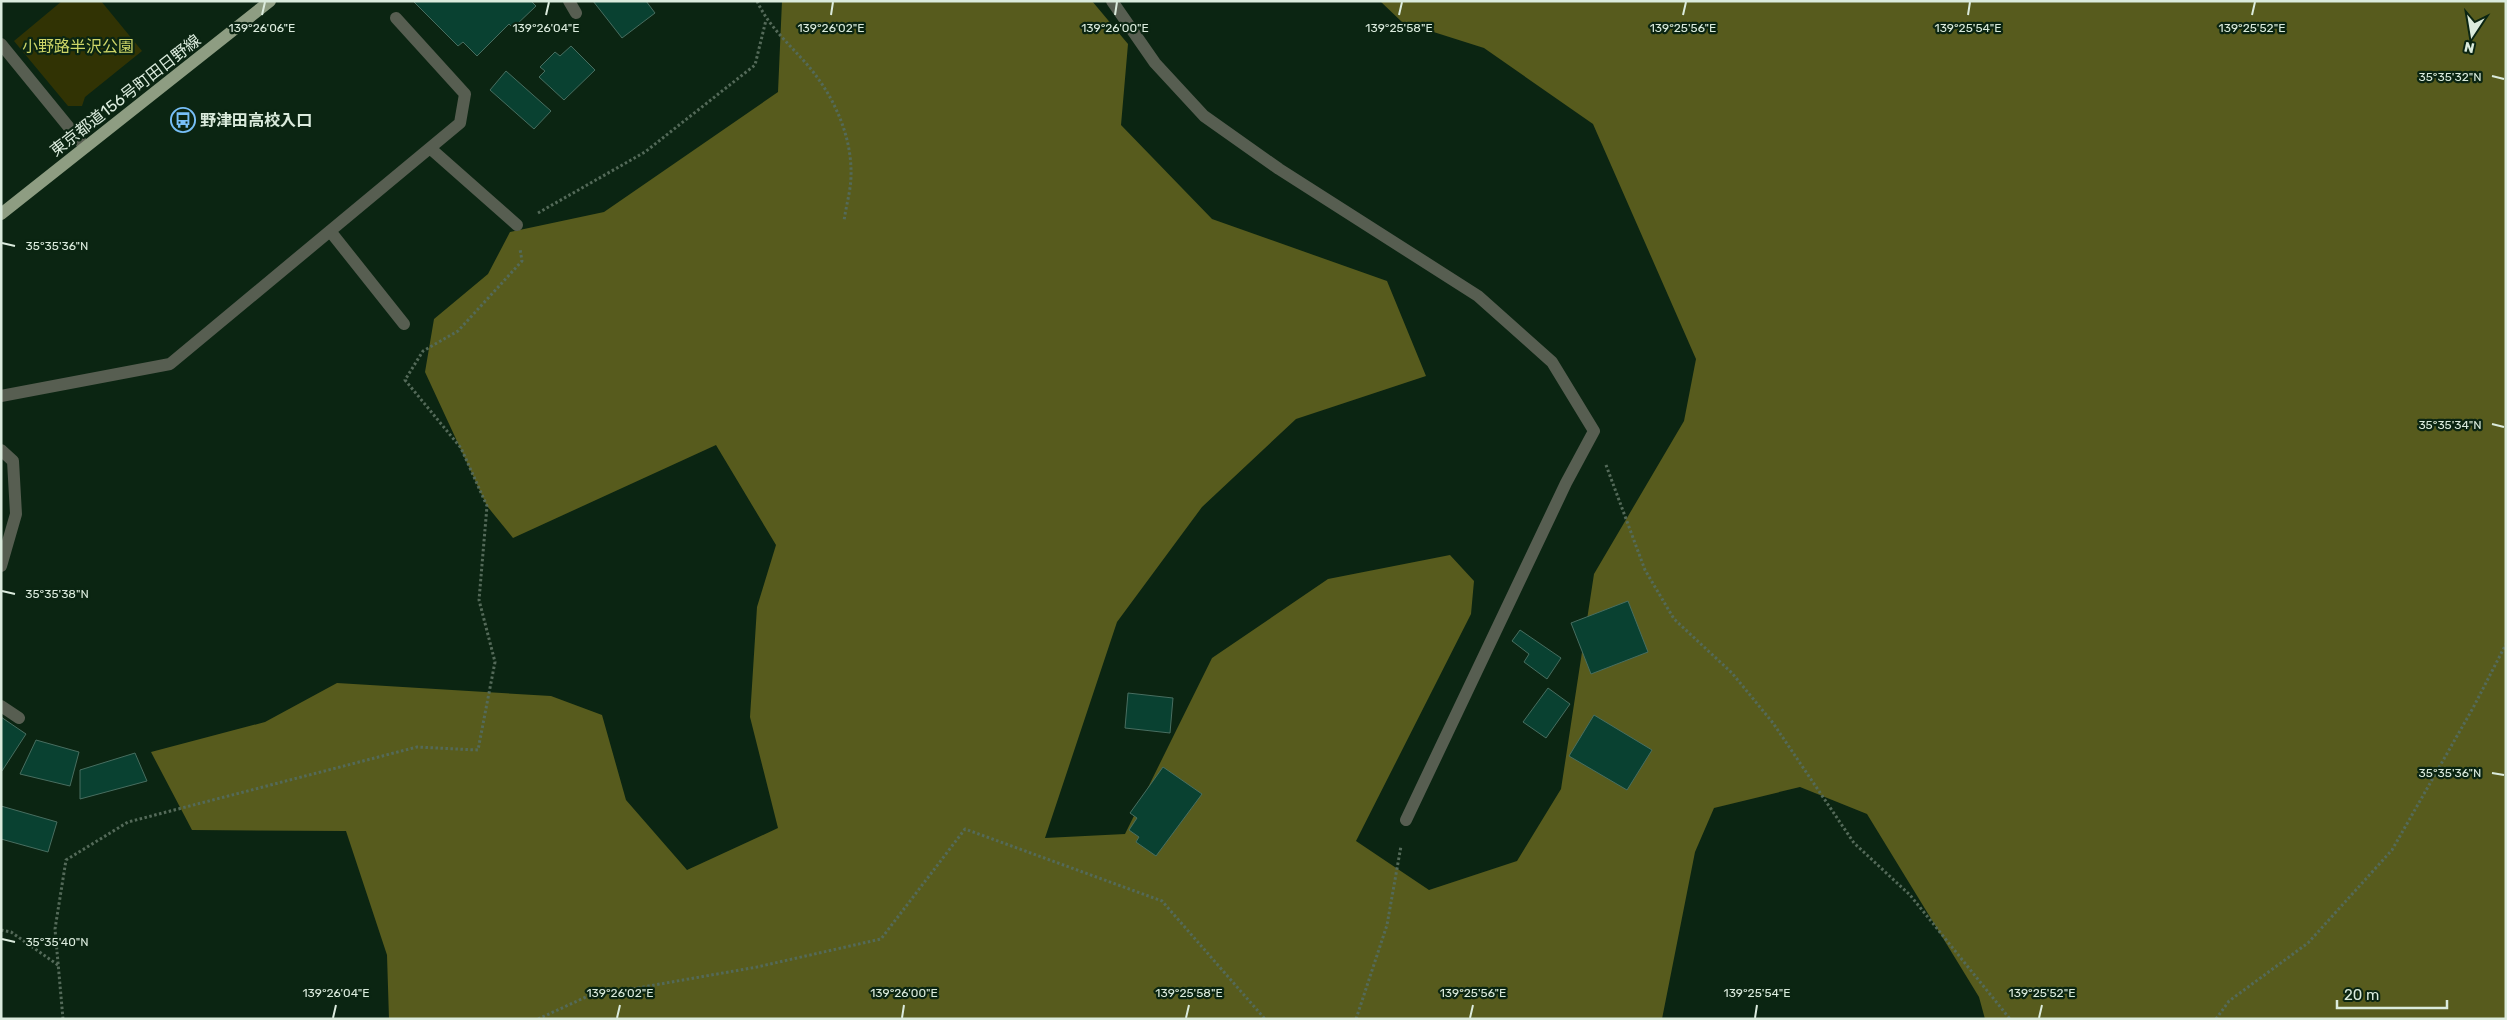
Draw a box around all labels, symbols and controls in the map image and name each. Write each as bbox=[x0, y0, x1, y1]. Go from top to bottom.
north arrow bbox=[2447, 10, 2497, 60]
text: 139°26'06"E bbox=[229, 21, 295, 35]
text: 139°26'04"E bbox=[512, 21, 580, 35]
text: 139°26'02"E bbox=[797, 21, 865, 35]
text: 139°26'00"E bbox=[1081, 21, 1149, 35]
text: 139°25'58"E bbox=[1365, 21, 1433, 35]
text: 139°25'56"E bbox=[1650, 21, 1716, 35]
text: 139°25'54"E bbox=[1935, 21, 2001, 35]
text: 139°25'52"E bbox=[2219, 21, 2285, 35]
street label: 東京都道156号町田日野線 bbox=[46, 31, 204, 160]
park label: 小野路半沢公園 bbox=[22, 37, 134, 56]
text: N bbox=[2463, 38, 2476, 57]
text: 35°35'32"N bbox=[2418, 70, 2482, 84]
bus stop icon: 野津田高校入口 bbox=[170, 107, 196, 133]
place label: 野津田高校入口 bbox=[200, 111, 312, 130]
text: 35°35'36"N bbox=[26, 239, 88, 253]
text: 35°35'34"N bbox=[2418, 418, 2482, 432]
text: 35°35'38"N bbox=[25, 587, 89, 601]
text: 35°35'36"N bbox=[2419, 766, 2481, 780]
text: 35°35'40"N bbox=[25, 935, 89, 949]
scale bar bbox=[2337, 978, 2447, 1010]
text: 139°26'04"E bbox=[302, 986, 370, 1000]
text: 139°26'02"E bbox=[586, 986, 654, 1000]
text: 139°26'00"E bbox=[870, 986, 938, 1000]
text: 139°25'58"E bbox=[1155, 986, 1223, 1000]
text: 139°25'56"E bbox=[1440, 986, 1506, 1000]
text: 139°25'54"E bbox=[1724, 986, 1790, 1000]
text: 139°25'52"E bbox=[2009, 986, 2075, 1000]
text: 20 m bbox=[2344, 986, 2379, 1004]

